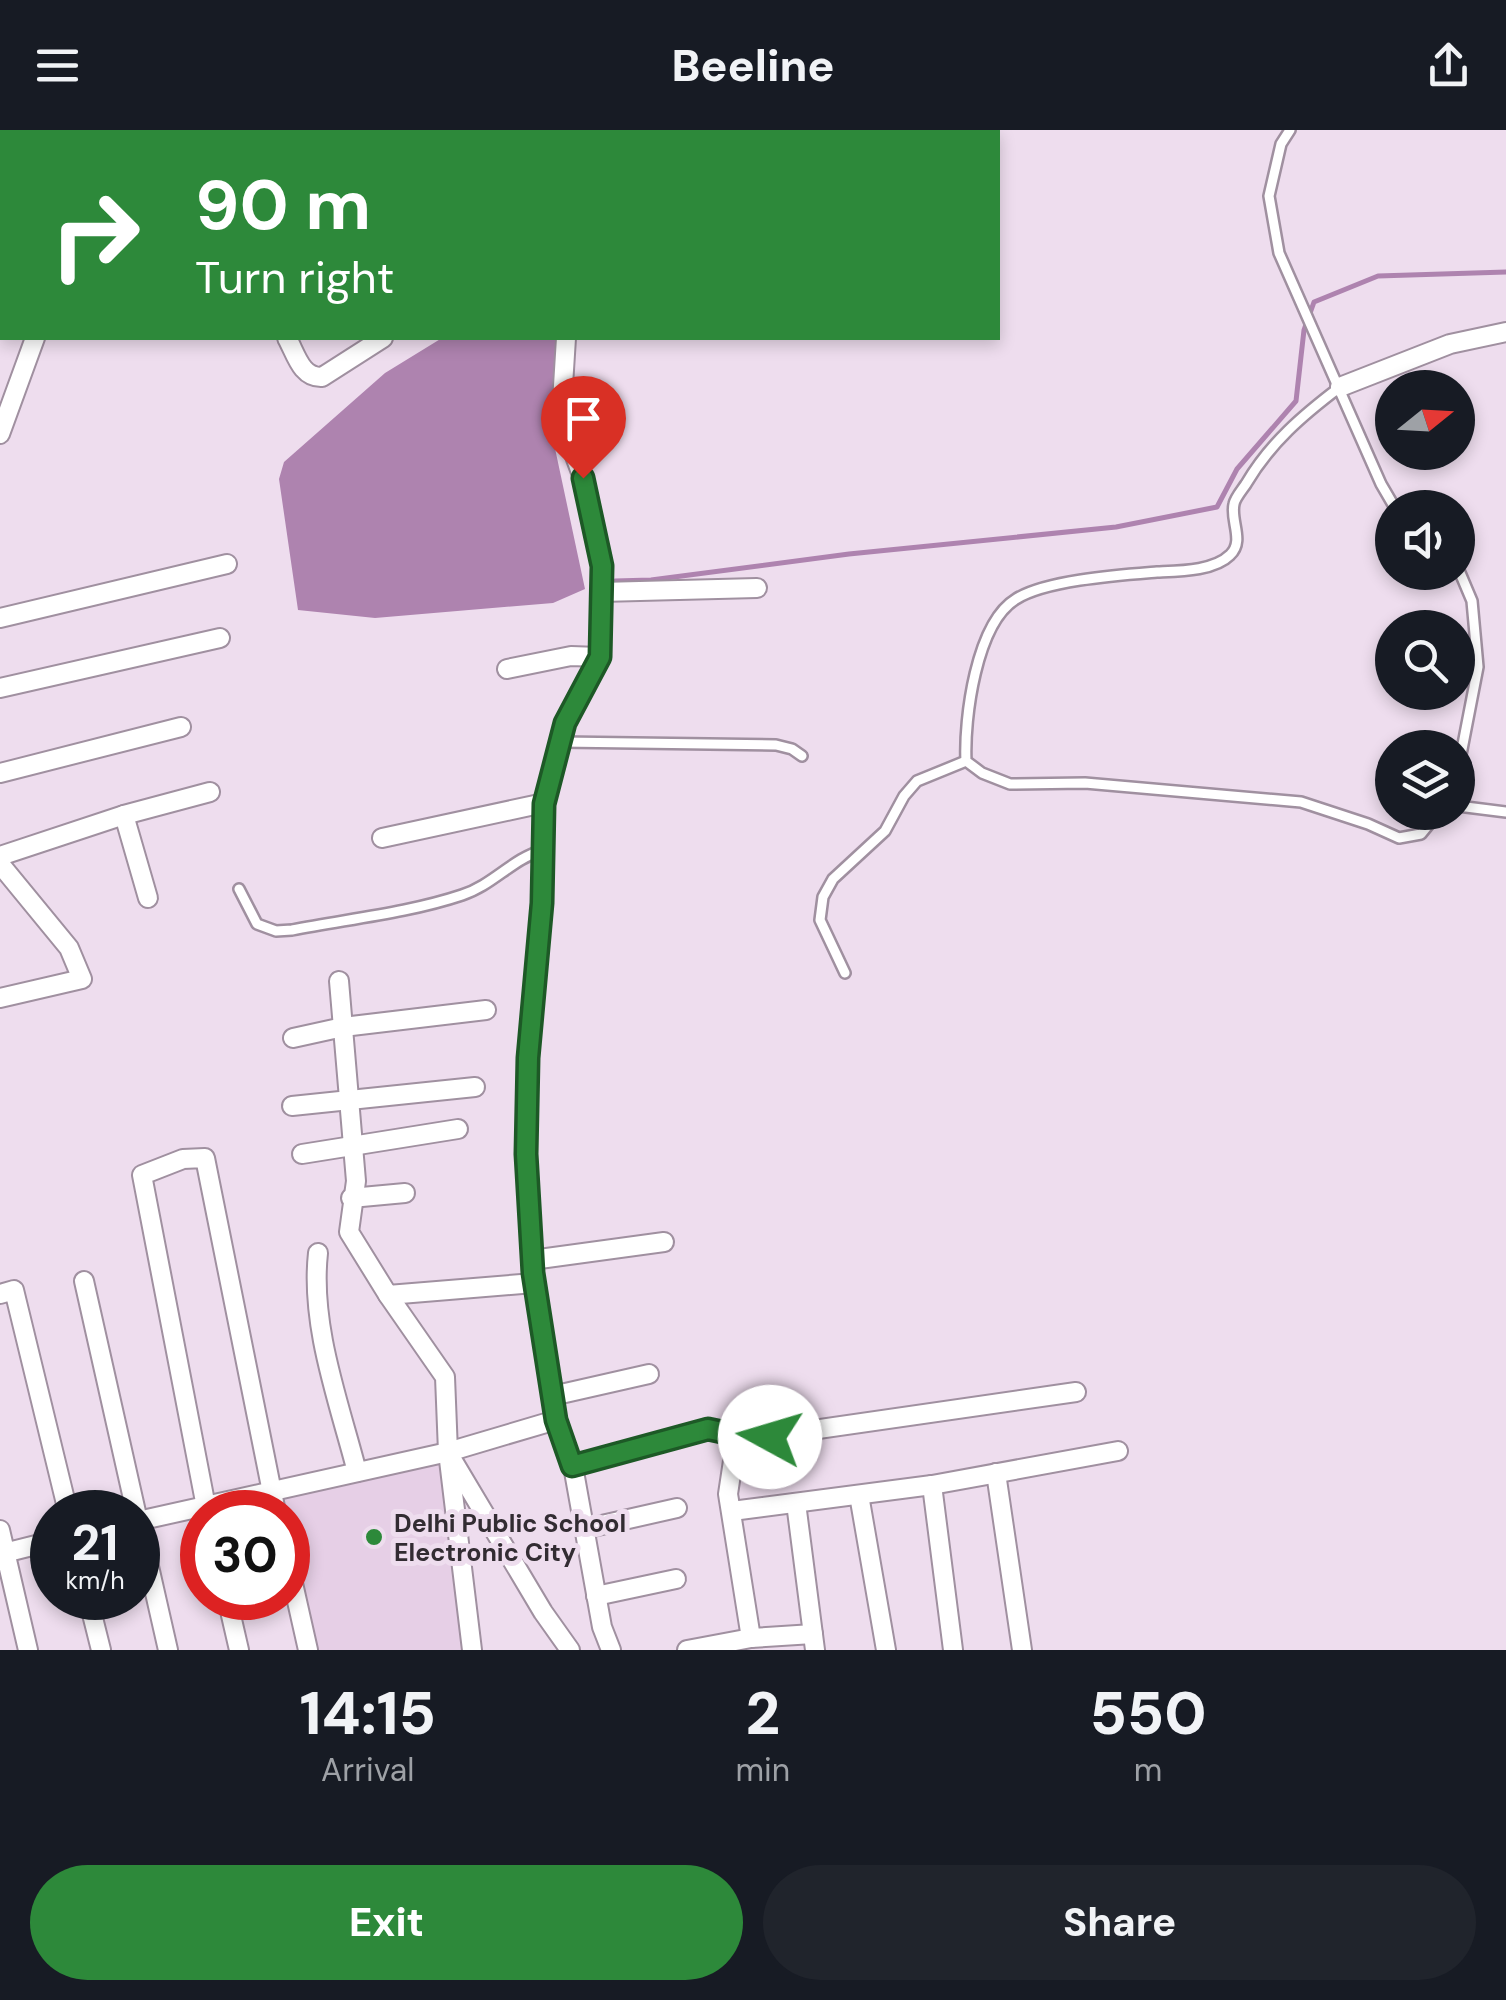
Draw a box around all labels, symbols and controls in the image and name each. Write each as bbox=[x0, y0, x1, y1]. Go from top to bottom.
text: Beeline bbox=[671, 36, 835, 95]
icon: menu bbox=[30, 38, 85, 93]
icon: share bbox=[1421, 38, 1476, 93]
text: 90 m bbox=[195, 160, 371, 251]
icon: right bbox=[30, 170, 160, 300]
text: Turn right bbox=[195, 248, 394, 307]
north arrow bbox=[1375, 370, 1475, 470]
map controls bbox=[1375, 370, 1475, 830]
pin bbox=[541, 376, 626, 479]
icon: arrive bbox=[556, 391, 611, 446]
button: sound bbox=[1375, 490, 1475, 590]
button: search bbox=[1375, 610, 1475, 710]
button: layers bbox=[1375, 730, 1475, 830]
position arrow bbox=[718, 1385, 822, 1489]
speed limit sign: 30 bbox=[180, 1490, 310, 1620]
place label: Delhi Public School Electronic City bbox=[394, 1507, 626, 1569]
text: 21 bbox=[71, 1510, 119, 1576]
marker: Delhi Public School Electronic City bbox=[363, 1526, 385, 1548]
text: km/h bbox=[65, 1564, 125, 1597]
text: 14:15 bbox=[299, 1674, 436, 1753]
text: 2 bbox=[745, 1674, 780, 1753]
text: 550 bbox=[1089, 1674, 1207, 1753]
text: Arrival bbox=[321, 1749, 414, 1791]
text: min bbox=[735, 1749, 790, 1791]
text: m bbox=[1134, 1749, 1162, 1791]
button: Exit bbox=[30, 1865, 743, 1980]
button: Share bbox=[763, 1865, 1476, 1980]

